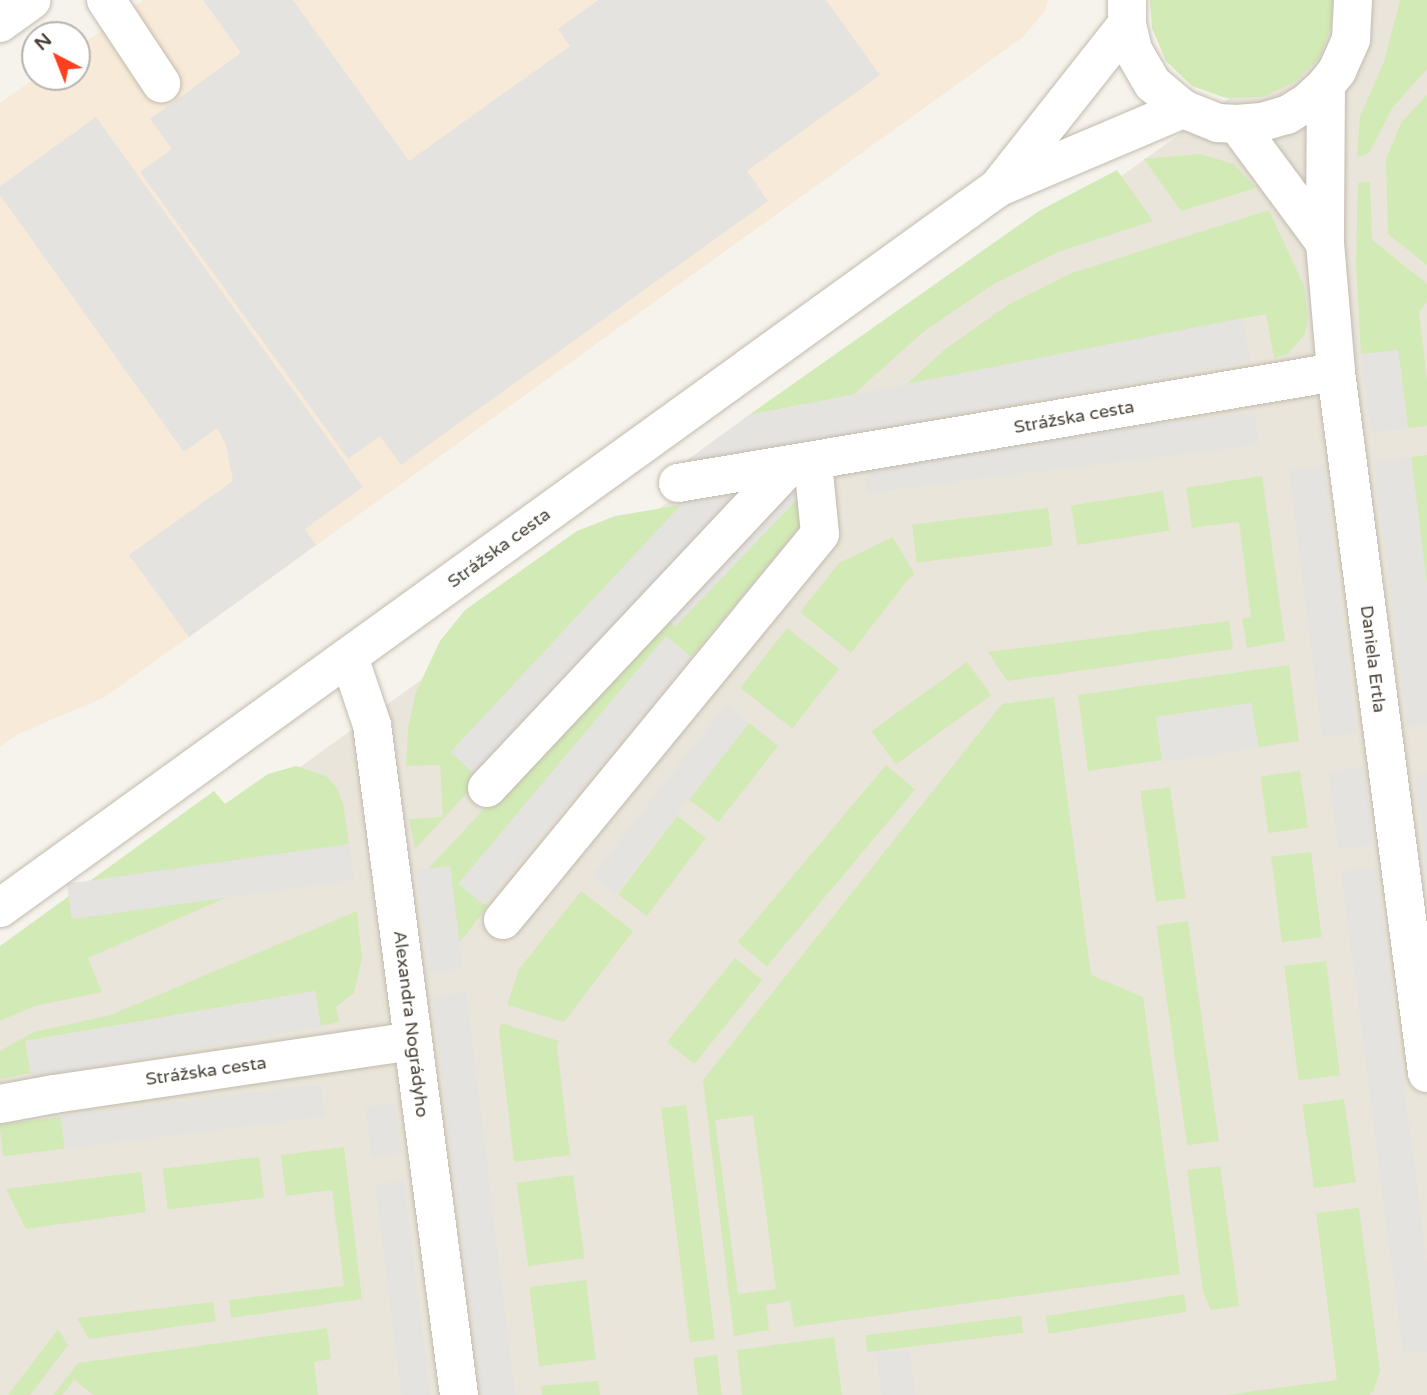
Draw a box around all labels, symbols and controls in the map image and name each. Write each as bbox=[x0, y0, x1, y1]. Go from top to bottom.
north arrow bbox=[21, 21, 91, 91]
text: N bbox=[30, 29, 56, 55]
street label: Strážska cesta bbox=[1012, 396, 1136, 438]
street label: Strážska cesta bbox=[443, 503, 555, 593]
street label: Daniela Ertla bbox=[1356, 604, 1390, 714]
street label: Alexandra Nográdyho bbox=[389, 929, 433, 1119]
street label: Strážska cesta bbox=[144, 1052, 268, 1090]

